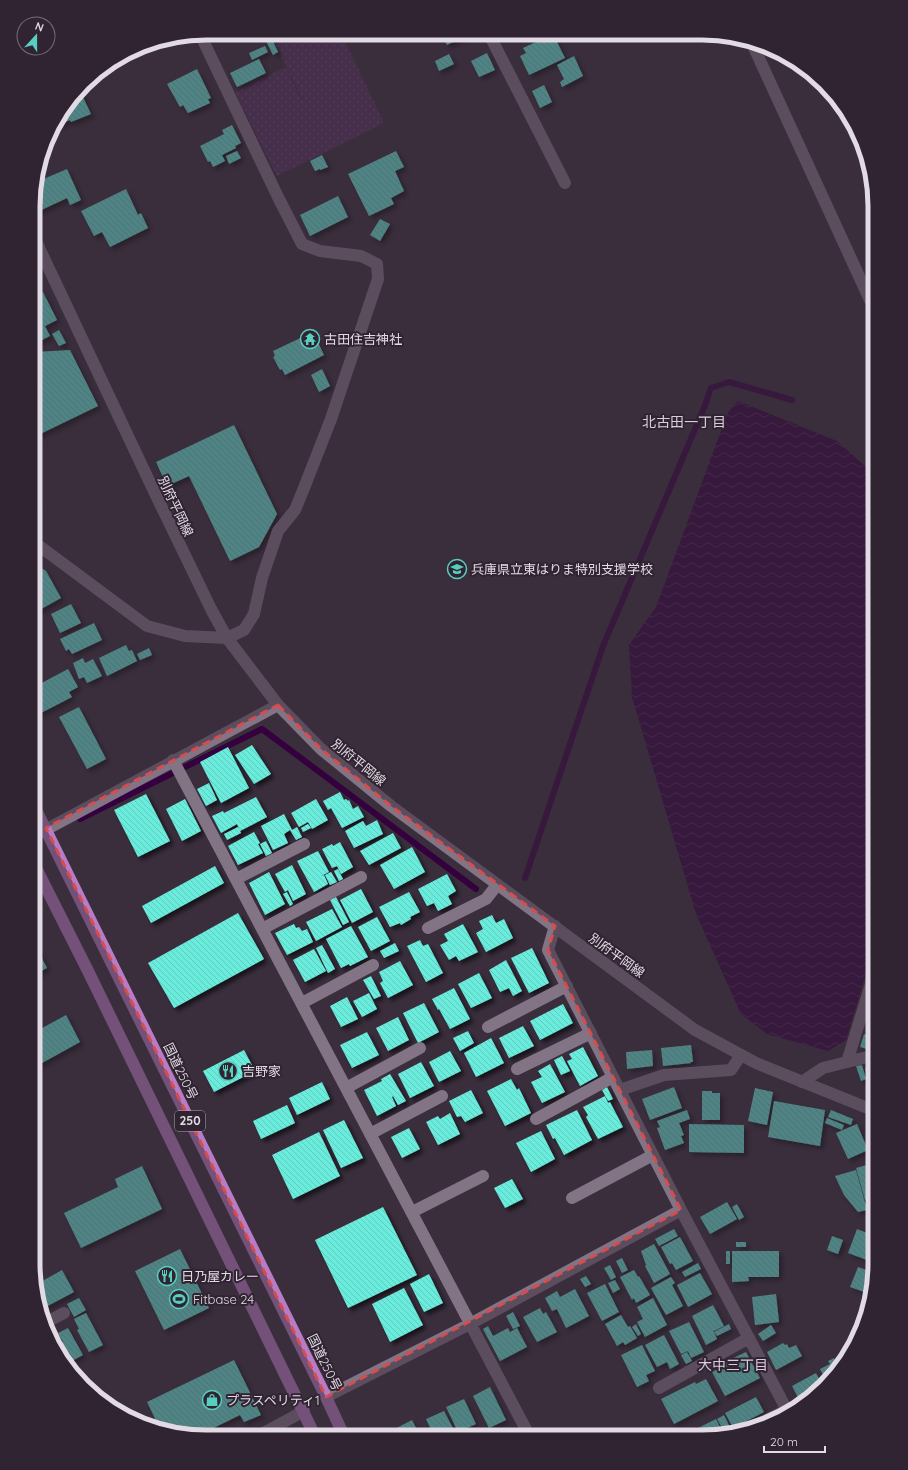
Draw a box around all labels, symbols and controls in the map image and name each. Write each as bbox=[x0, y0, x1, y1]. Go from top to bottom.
north arrow bbox=[16, 16, 56, 56]
text: N bbox=[33, 19, 46, 35]
temple icon: 古田住吉神社 bbox=[299, 328, 321, 350]
place label: 古田住吉神社 bbox=[324, 331, 402, 347]
district label: 北古田一丁目 bbox=[642, 413, 726, 431]
street label: 別府平岡線 bbox=[155, 473, 197, 539]
school or university icon: 兵庫県立東はりま特別支援学校 bbox=[446, 558, 468, 580]
place label: 兵庫県立東はりま特別支援学校 bbox=[471, 561, 653, 577]
street label: 別府平岡線 bbox=[329, 735, 389, 789]
street label: 別府平岡線 bbox=[586, 929, 648, 981]
street label: 国道250号 bbox=[160, 1040, 202, 1102]
restaurant icon: 吉野家 bbox=[217, 1060, 239, 1082]
place label: 吉野家 bbox=[242, 1063, 281, 1079]
road number: 250 bbox=[175, 1111, 205, 1131]
restaurant icon: 日乃屋カレー bbox=[156, 1265, 178, 1287]
place label: 日乃屋カレー bbox=[181, 1268, 259, 1284]
sports icon: Fitbase 24 bbox=[168, 1288, 190, 1310]
place label: Fitbase 24 bbox=[193, 1291, 254, 1307]
street label: 国道250号 bbox=[304, 1331, 346, 1393]
district label: 大中三丁目 bbox=[698, 1356, 768, 1374]
shop icon: プラスペリティ1 bbox=[201, 1389, 223, 1411]
place label: プラスペリティ1 bbox=[226, 1392, 320, 1408]
scale bar bbox=[764, 1428, 825, 1454]
text: 20 m bbox=[770, 1434, 798, 1449]

